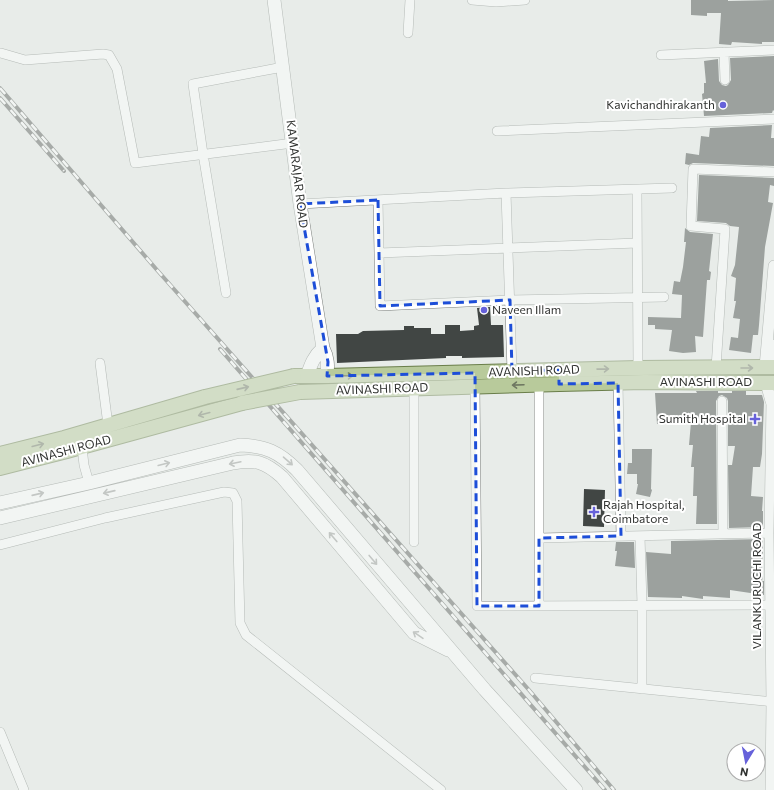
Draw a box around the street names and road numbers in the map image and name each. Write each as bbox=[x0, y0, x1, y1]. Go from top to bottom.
street label: KAMARAJAR ROAD bbox=[283, 119, 312, 229]
street label: AVANISHI ROAD bbox=[488, 361, 580, 379]
street label: AVINASHI ROAD bbox=[660, 374, 752, 388]
street label: AVINASHI ROAD bbox=[336, 379, 429, 397]
street label: AVINASHI ROAD bbox=[19, 431, 112, 469]
street label: VILANKURUCHI ROAD bbox=[749, 523, 763, 649]

